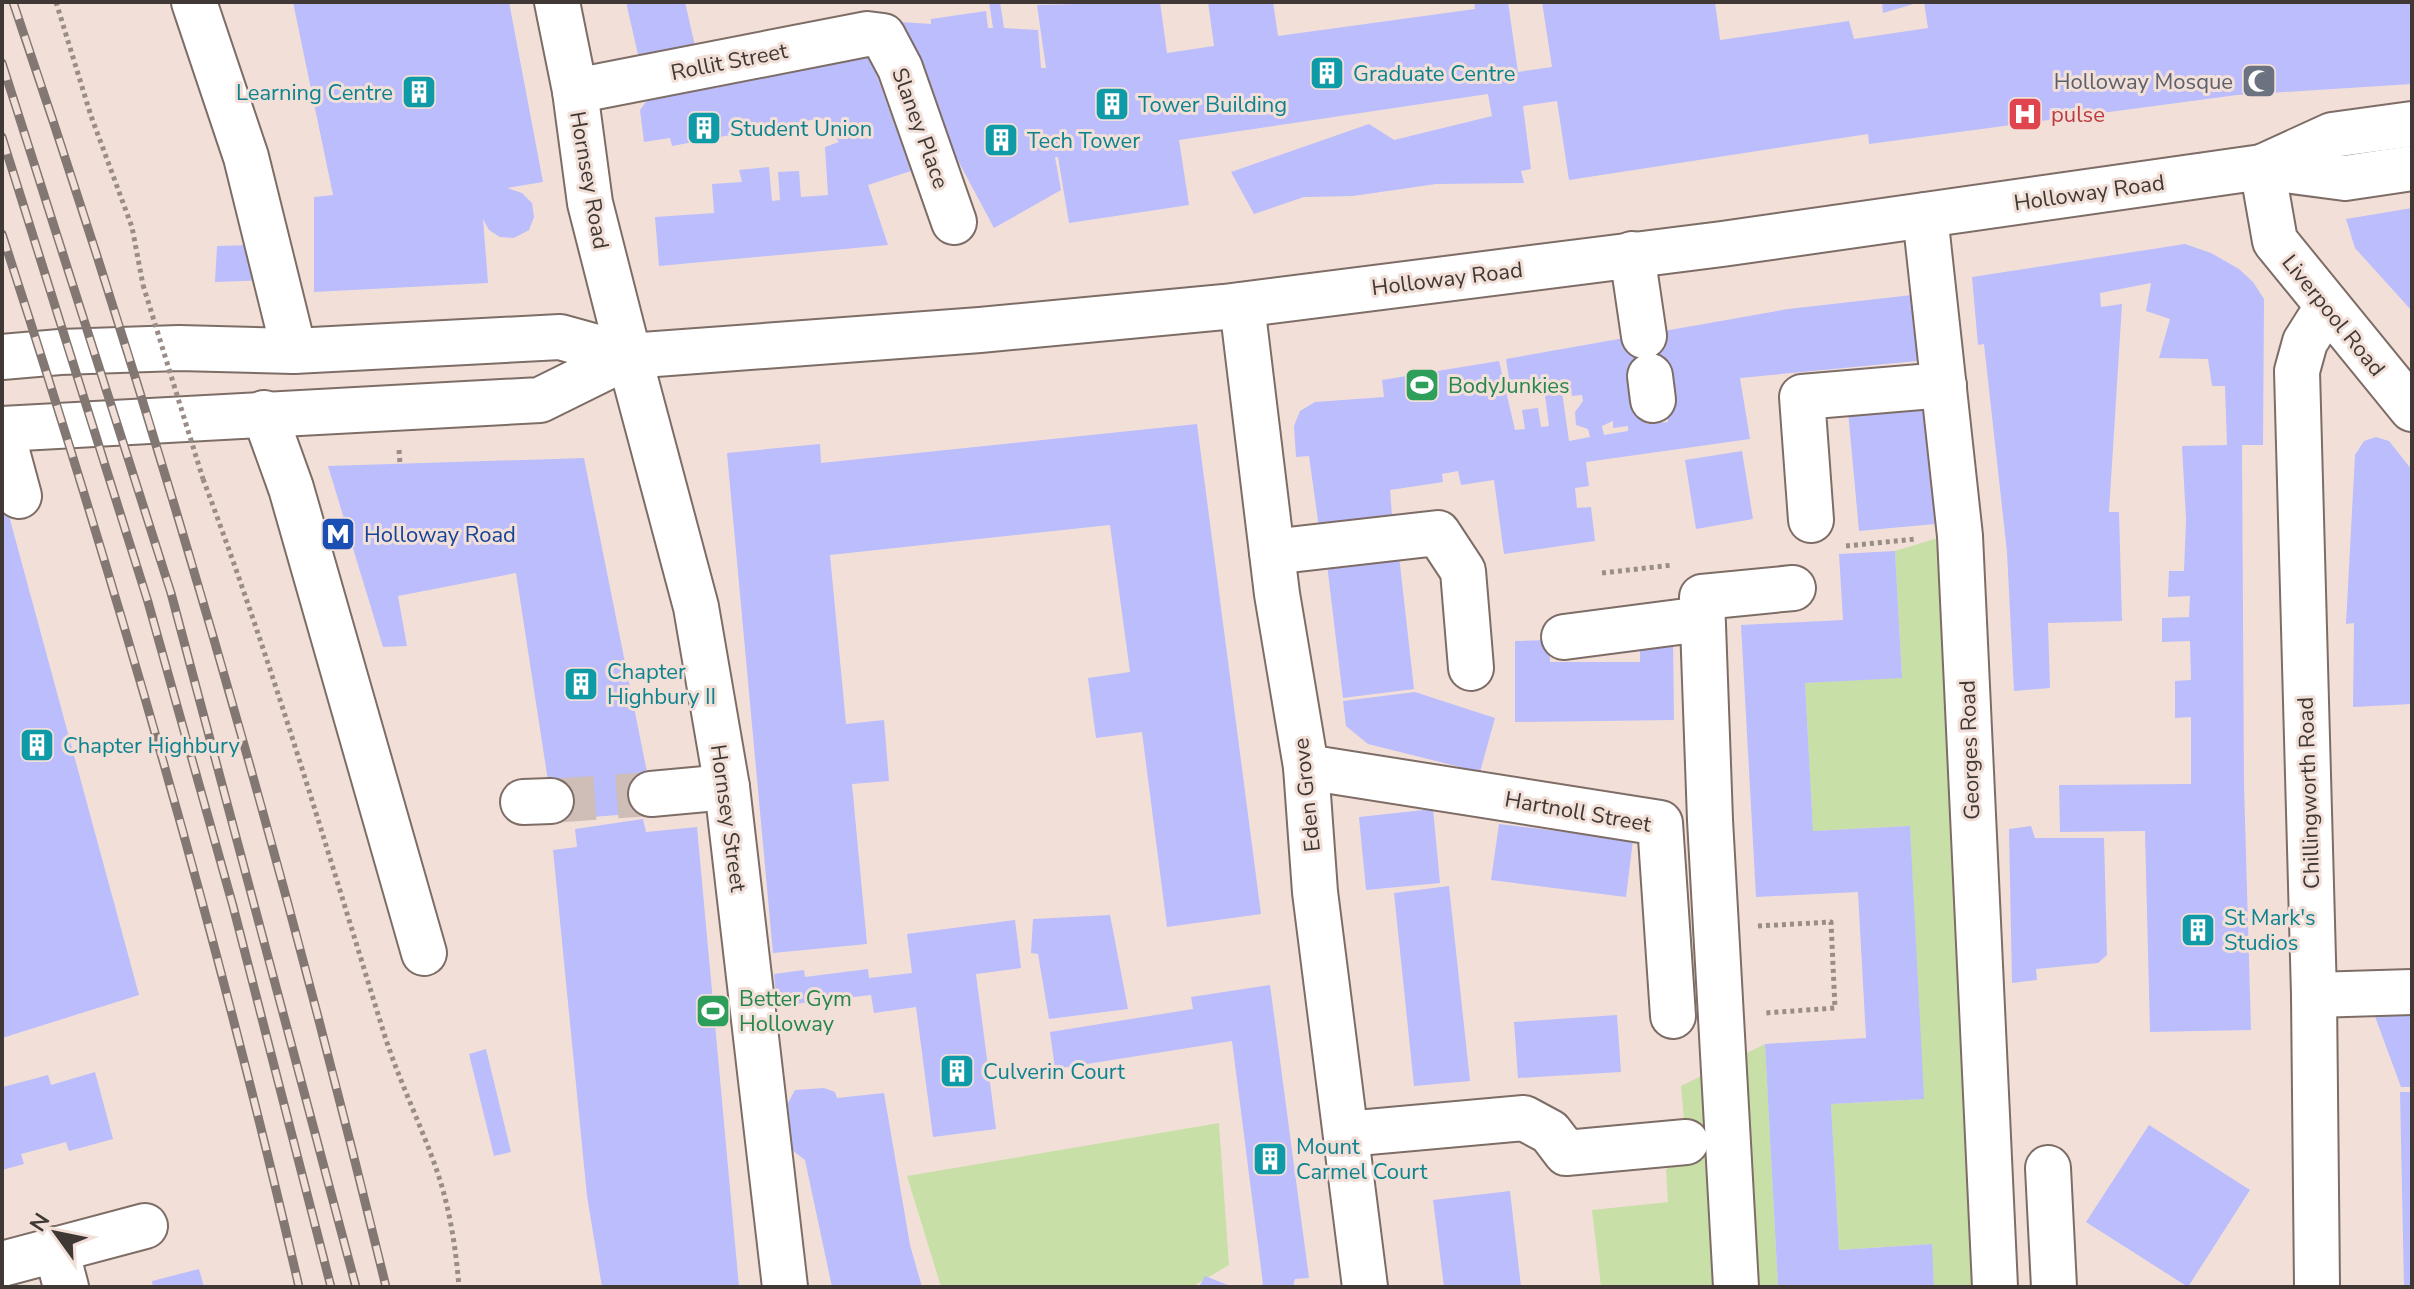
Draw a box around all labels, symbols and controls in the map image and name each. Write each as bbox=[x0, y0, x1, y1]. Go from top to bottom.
street label: Rollit Street bbox=[668, 36, 790, 88]
building icon: Graduate Centre bbox=[1308, 54, 1346, 92]
place label: Graduate Centre bbox=[1353, 59, 1516, 89]
mosque icon: Holloway Mosque bbox=[2240, 62, 2278, 100]
street label: Slaney Place bbox=[884, 64, 956, 193]
place label: Holloway Mosque bbox=[2054, 67, 2233, 97]
building icon: Learning Centre bbox=[400, 73, 438, 111]
place label: Learning Centre bbox=[236, 78, 393, 108]
building icon: Tower Building bbox=[1093, 85, 1131, 123]
place label: Tower Building bbox=[1138, 90, 1287, 120]
hospital icon: pulse bbox=[2006, 95, 2044, 133]
place label: pulse bbox=[2051, 100, 2105, 130]
street label: Hornsey Road bbox=[562, 109, 616, 252]
building icon: Student Union bbox=[685, 109, 723, 147]
place label: Student Union bbox=[730, 114, 872, 144]
building icon: Tech Tower bbox=[982, 121, 1020, 159]
place label: Tech Tower bbox=[1027, 126, 1140, 156]
street label: Holloway Road bbox=[2012, 168, 2166, 218]
street label: Liverpool Road bbox=[2275, 249, 2392, 383]
street label: Holloway Road bbox=[1370, 255, 1524, 303]
sports icon: BodyJunkies bbox=[1403, 366, 1441, 404]
place label: BodyJunkies bbox=[1448, 371, 1570, 401]
metro station icon: Holloway Road bbox=[319, 515, 357, 553]
place label: Holloway Road bbox=[364, 520, 516, 550]
place label: Chapter Highbury II bbox=[607, 657, 716, 712]
building icon: Chapter Highbury II bbox=[562, 665, 600, 703]
street label: Georges Road bbox=[1953, 680, 1987, 820]
street label: Chillingworth Road bbox=[2291, 697, 2327, 889]
building icon: Chapter Highbury bbox=[18, 726, 56, 764]
place label: Chapter Highbury bbox=[63, 731, 240, 761]
street label: Eden Grove bbox=[1286, 737, 1328, 853]
street label: Hornsey Street bbox=[703, 743, 753, 894]
street label: Hartnoll Street bbox=[1502, 784, 1654, 840]
place label: St Mark's Studios bbox=[2224, 903, 2316, 958]
building icon: St Mark's Studios bbox=[2179, 911, 2217, 949]
place label: Better Gym Holloway bbox=[739, 984, 852, 1039]
sports icon: Better Gym Holloway bbox=[694, 992, 732, 1030]
building icon: Culverin Court bbox=[938, 1052, 976, 1090]
place label: Culverin Court bbox=[983, 1057, 1125, 1087]
place label: Mount Carmel Court bbox=[1296, 1132, 1428, 1187]
building icon: Mount Carmel Court bbox=[1251, 1140, 1289, 1178]
north arrow bbox=[16, 1193, 96, 1273]
text: N bbox=[23, 1208, 57, 1238]

